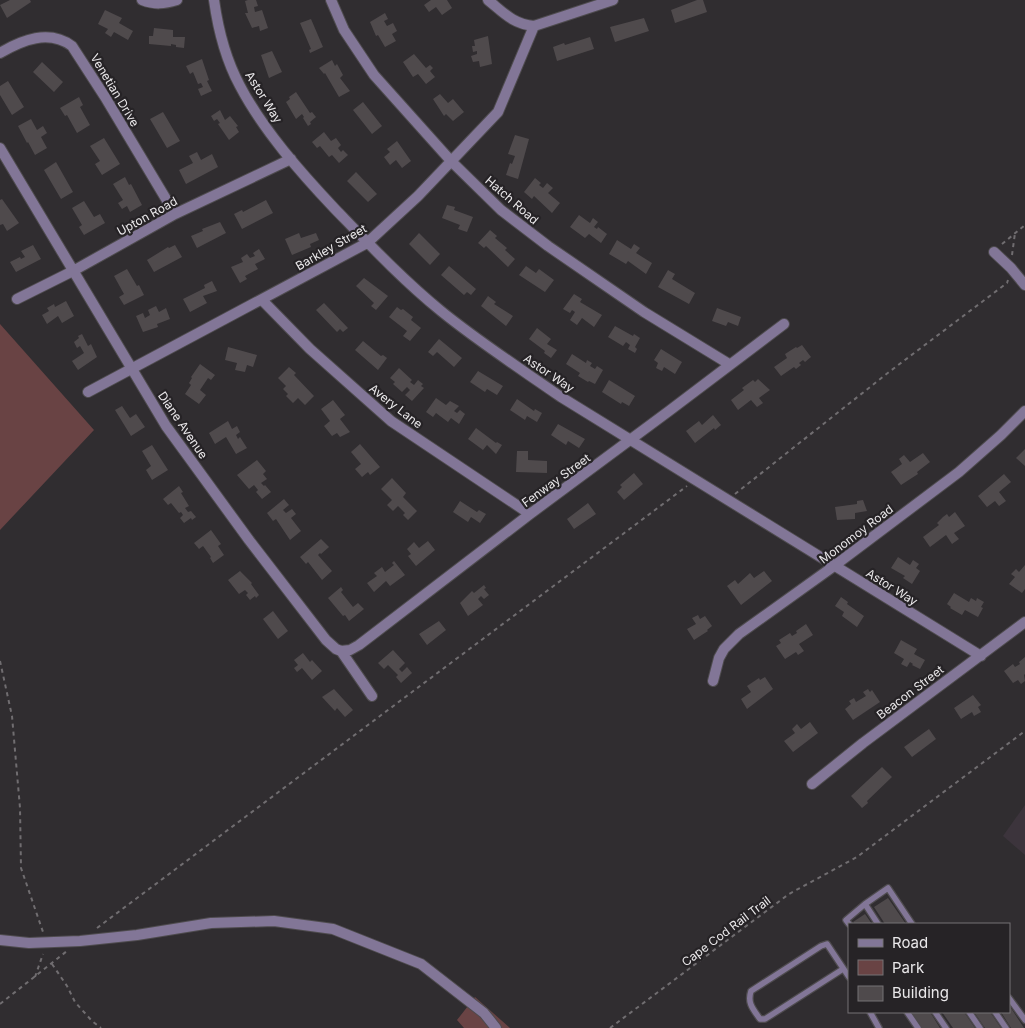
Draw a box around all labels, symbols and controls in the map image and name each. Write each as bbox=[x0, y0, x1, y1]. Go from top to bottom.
street label: Venetian Drive bbox=[87, 51, 143, 129]
street label: Astor Way bbox=[242, 68, 286, 126]
street label: Hatch Road bbox=[482, 173, 542, 227]
street label: Upton Road bbox=[114, 193, 180, 239]
street label: Barkley Street bbox=[293, 221, 369, 273]
street label: Astor Way bbox=[521, 351, 577, 396]
street label: Avery Lane bbox=[366, 381, 426, 431]
street label: Diane Avenue bbox=[155, 389, 211, 461]
street label: Fenway Street bbox=[519, 450, 593, 510]
street label: Monomoy Road bbox=[816, 501, 896, 567]
street label: Astor Way bbox=[863, 565, 921, 609]
street label: Beacon Street bbox=[874, 662, 947, 722]
street label: Cape Cod Rail Trail bbox=[679, 893, 773, 969]
legend bbox=[848, 923, 1010, 1013]
text: Road bbox=[892, 933, 928, 952]
text: Park bbox=[892, 958, 925, 977]
text: Building bbox=[892, 983, 949, 1002]

